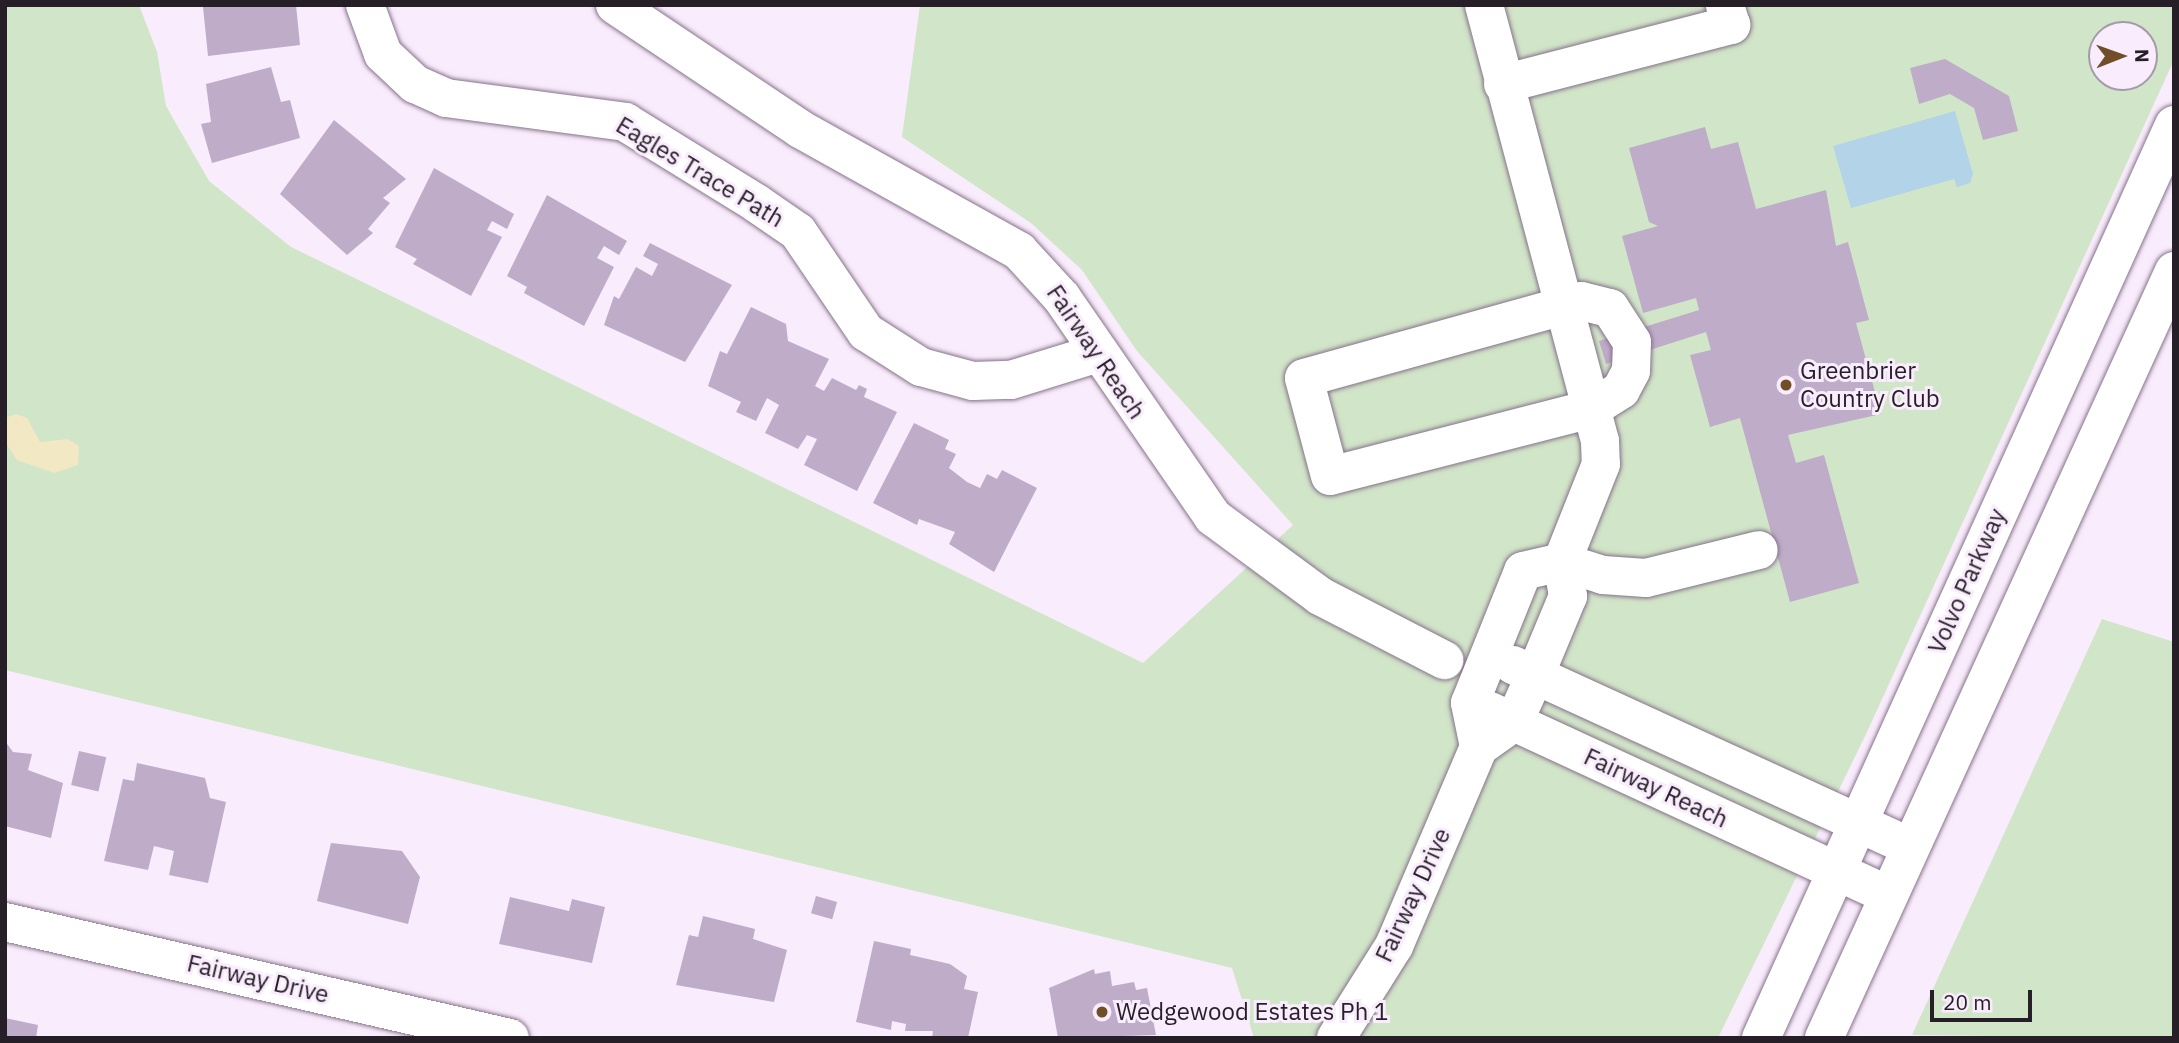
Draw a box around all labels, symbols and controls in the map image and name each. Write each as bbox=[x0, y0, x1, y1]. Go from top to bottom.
north arrow bbox=[2088, 21, 2158, 91]
text: N bbox=[2130, 49, 2154, 63]
street label: Eagles Trace Path bbox=[611, 111, 789, 233]
street label: Fairway Reach bbox=[1041, 280, 1151, 424]
place label: Greenbrier Country Club bbox=[1800, 357, 1940, 413]
marker: Greenbrier Country Club bbox=[1778, 377, 1794, 393]
street label: Volvo Parkway bbox=[1922, 504, 2012, 658]
street label: Fairway Reach bbox=[1579, 742, 1733, 834]
street label: Fairway Drive bbox=[1369, 823, 1457, 967]
street label: Fairway Drive bbox=[184, 949, 332, 1009]
scale bar bbox=[1934, 976, 2036, 1020]
text: 20 m bbox=[1943, 988, 1992, 1016]
place label: Wedgewood Estates Ph 1 bbox=[1116, 998, 1388, 1026]
marker: Wedgewood Estates Ph 1 bbox=[1094, 1004, 1110, 1020]

